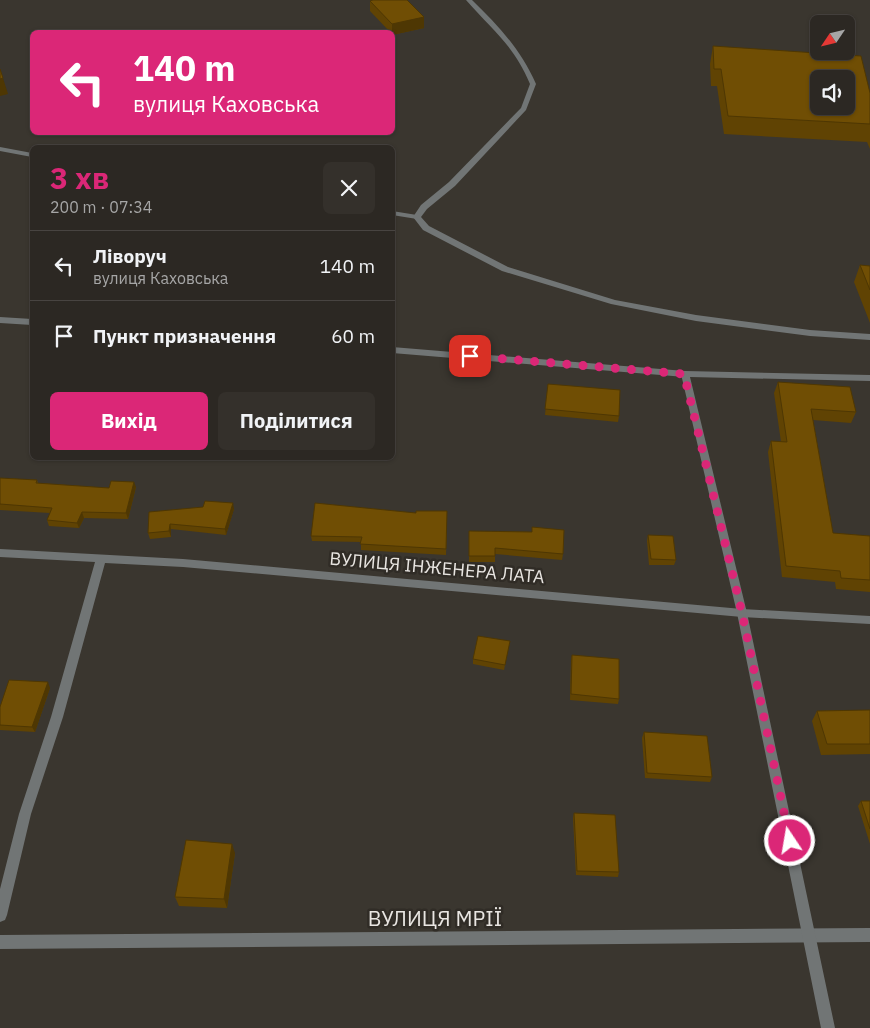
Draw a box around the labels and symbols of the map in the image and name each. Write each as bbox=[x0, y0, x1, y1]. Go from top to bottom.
north arrow bbox=[810, 15, 855, 60]
pin bbox=[449, 335, 491, 377]
street label: ВУЛИЦЯ ІНЖЕНЕРА ЛАТА bbox=[329, 547, 546, 588]
position arrow bbox=[763, 814, 815, 866]
street label: ВУЛИЦЯ МРІЇ bbox=[368, 904, 502, 932]

